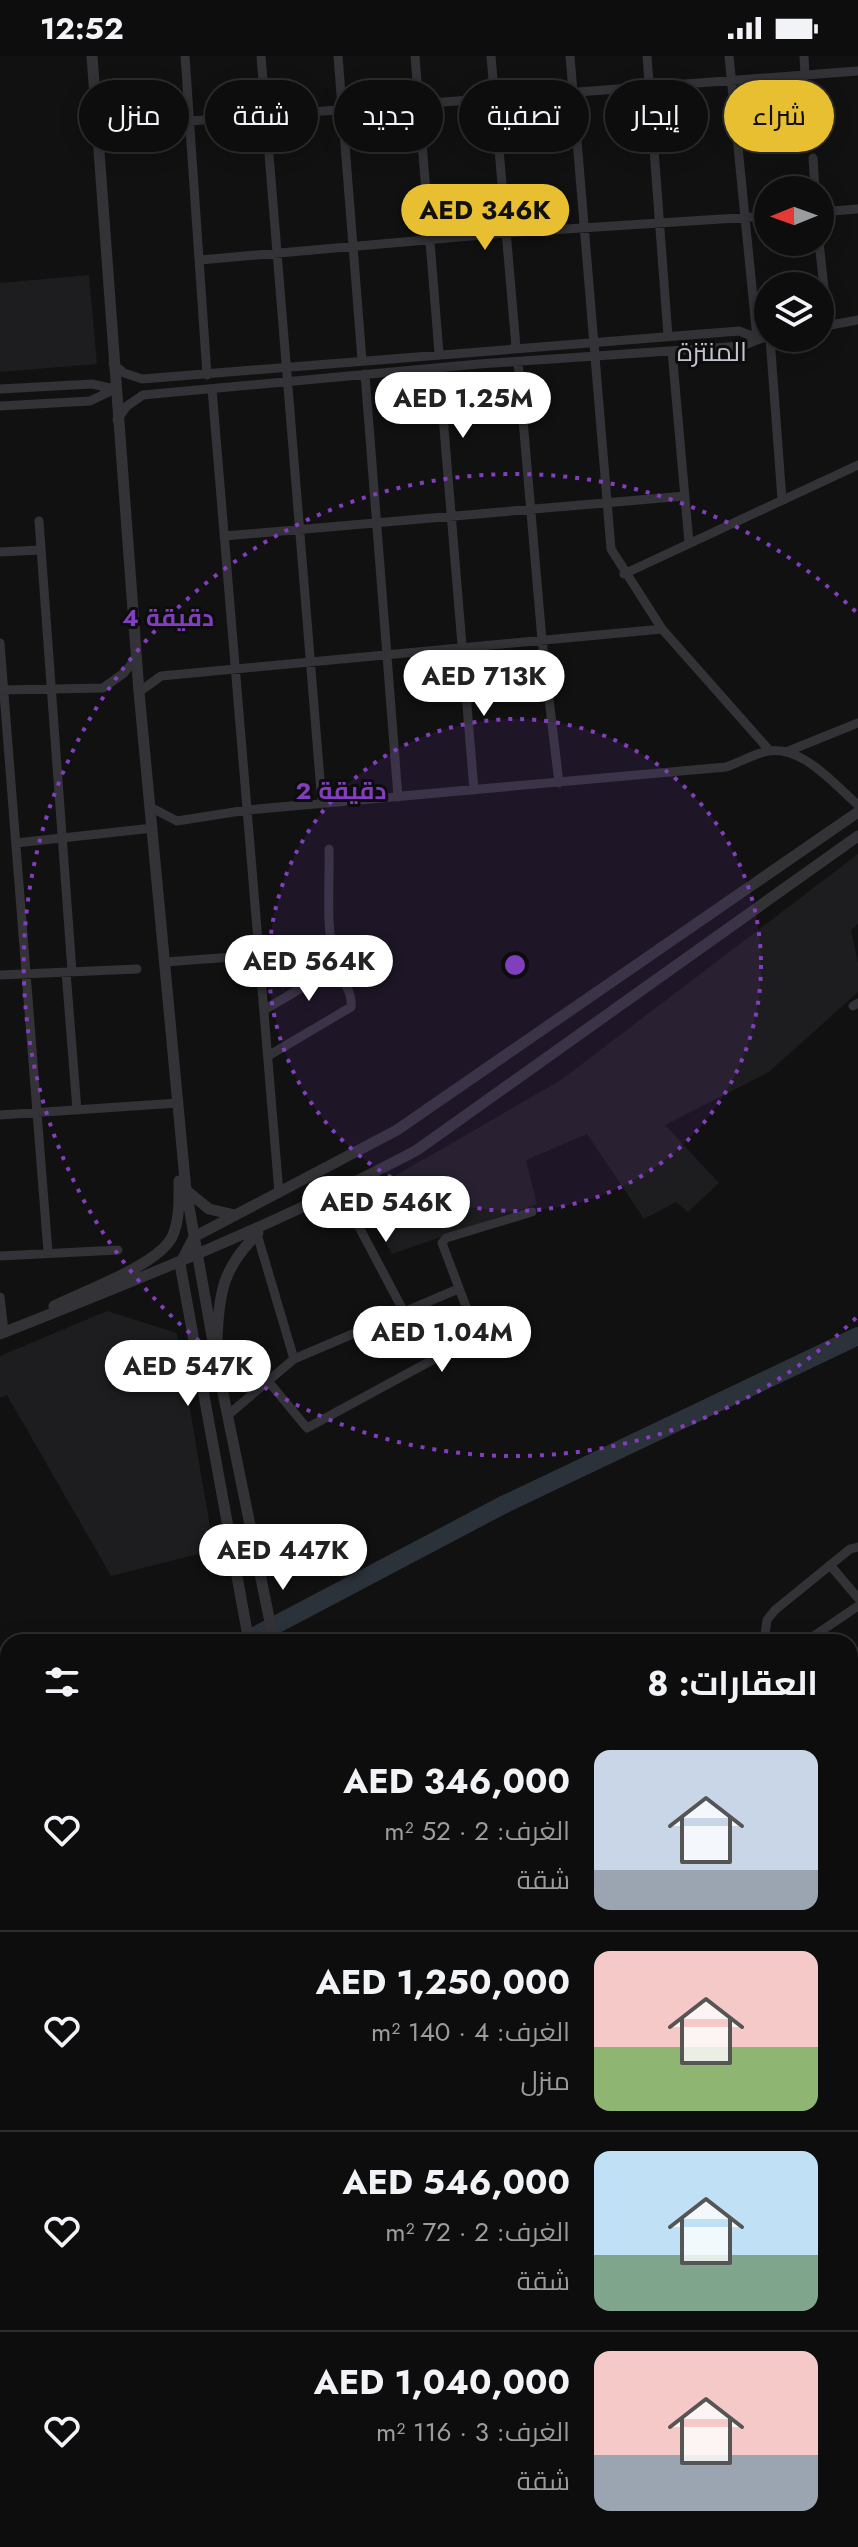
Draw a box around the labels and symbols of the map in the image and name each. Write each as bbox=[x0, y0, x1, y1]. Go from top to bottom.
north arrow bbox=[754, 176, 834, 256]
pin: AED 346K bbox=[402, 184, 568, 252]
district label: المنتزة bbox=[677, 333, 747, 371]
pin: AED 1.25M bbox=[371, 372, 555, 440]
text: 4 دقيقة bbox=[122, 600, 214, 635]
pin: AED 713K bbox=[401, 650, 567, 718]
text: 2 دقيقة bbox=[296, 773, 386, 808]
pin: AED 564K bbox=[226, 935, 392, 1003]
centre of rings bbox=[501, 951, 529, 979]
pin: AED 546K bbox=[303, 1176, 469, 1244]
pin: AED 1.04M bbox=[350, 1306, 534, 1374]
pin: AED 547K bbox=[105, 1340, 271, 1408]
pin: AED 447K bbox=[200, 1524, 366, 1592]

